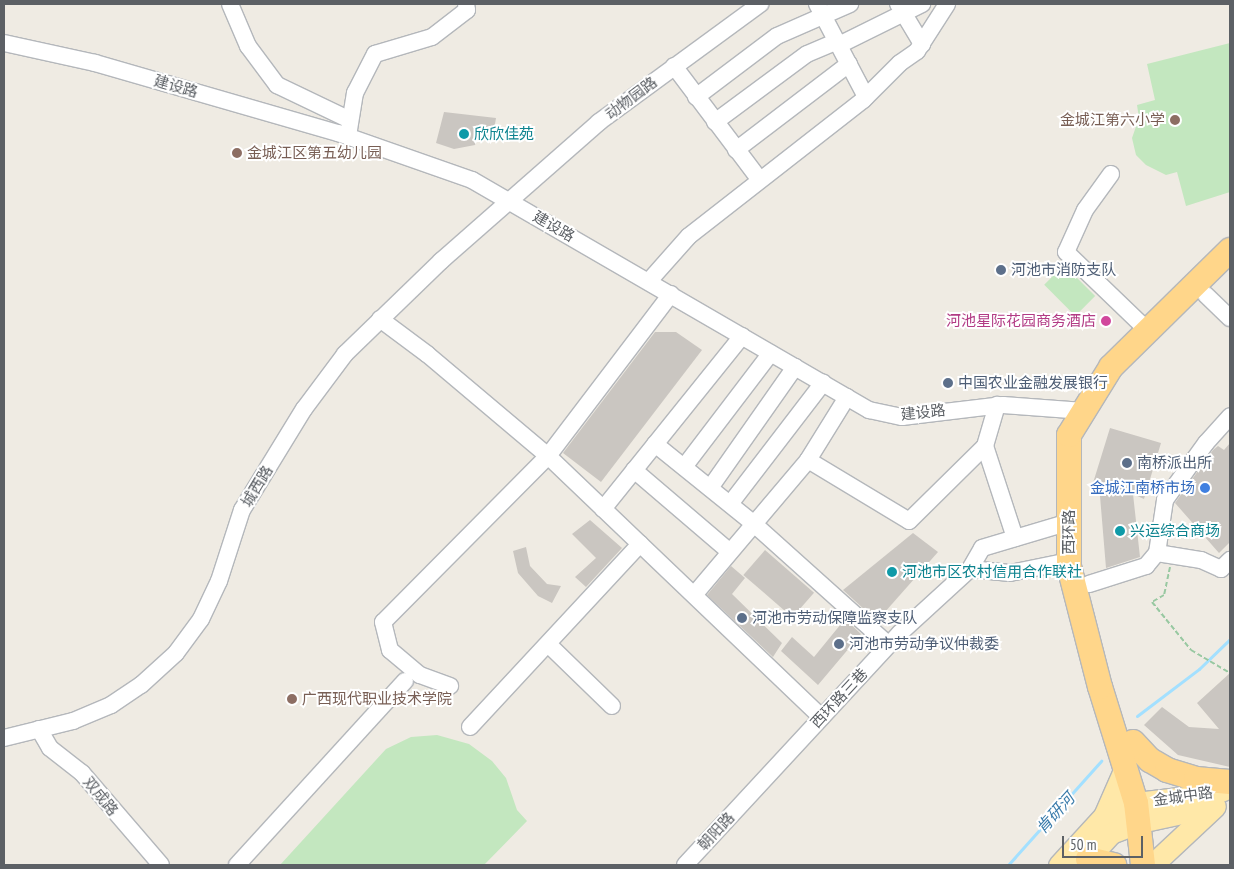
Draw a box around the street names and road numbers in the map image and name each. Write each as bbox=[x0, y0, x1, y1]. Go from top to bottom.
street label: 建设路 bbox=[152, 71, 200, 101]
street label: 动物园路 bbox=[602, 73, 660, 123]
street label: 建设路 bbox=[530, 207, 578, 245]
street label: 建设路 bbox=[900, 401, 946, 423]
street label: 城西路 bbox=[238, 462, 276, 510]
street label: 西环路 bbox=[1060, 510, 1078, 554]
street label: 西环路三巷 bbox=[807, 664, 871, 732]
street label: 双成路 bbox=[80, 773, 122, 819]
street label: 金城中路 bbox=[1152, 783, 1214, 809]
street label: 朝阳路 bbox=[694, 808, 738, 854]

